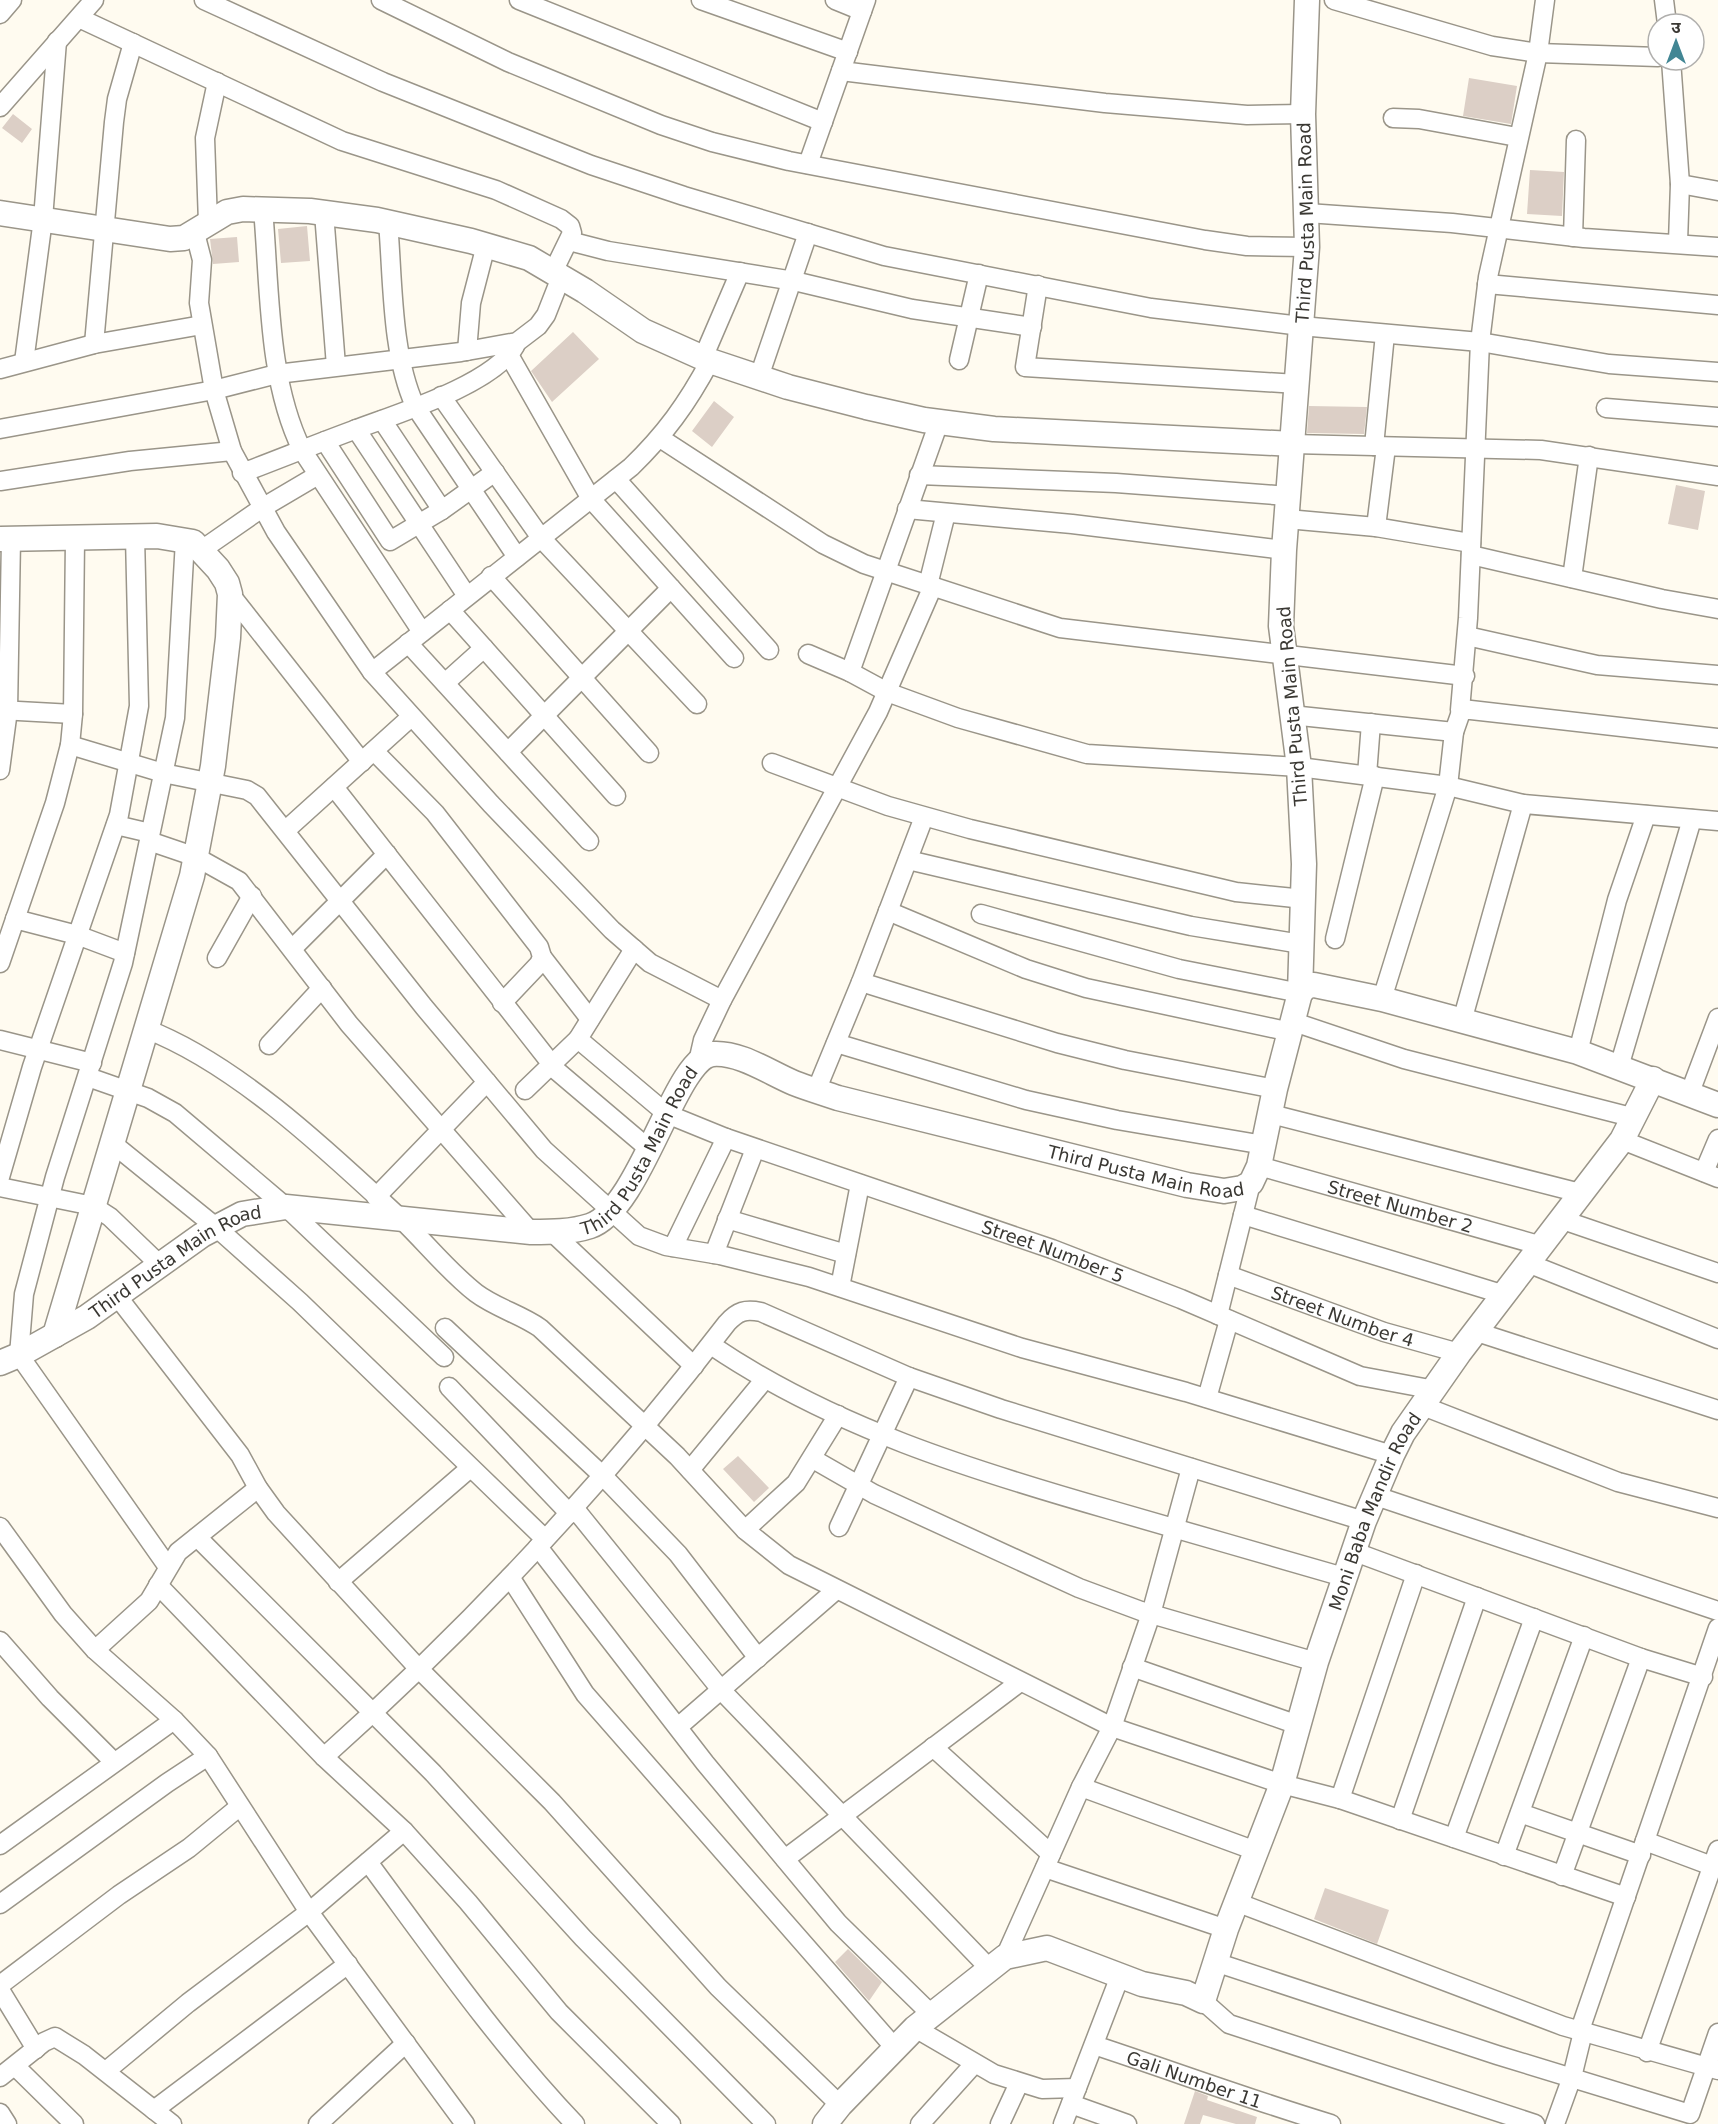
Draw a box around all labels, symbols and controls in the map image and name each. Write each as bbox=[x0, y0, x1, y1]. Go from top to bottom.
north arrow bbox=[1646, 12, 1706, 72]
text: उ bbox=[1671, 18, 1681, 37]
street label: Third Pusta Main Road bbox=[1291, 122, 1318, 325]
street label: Third Pusta Main Road bbox=[1273, 605, 1311, 808]
street label: Third Pusta Main Road bbox=[577, 1062, 701, 1239]
street label: Third Pusta Main Road bbox=[1045, 1140, 1246, 1202]
street label: Street Number 2 bbox=[1325, 1175, 1475, 1236]
street label: Third Pusta Main Road bbox=[84, 1201, 263, 1323]
street label: Street Number 5 bbox=[979, 1215, 1127, 1286]
street label: Street Number 4 bbox=[1269, 1281, 1417, 1350]
street label: Moni Baba Mandir Road bbox=[1324, 1408, 1425, 1613]
street label: Gali Number 11 bbox=[1124, 2046, 1265, 2112]

